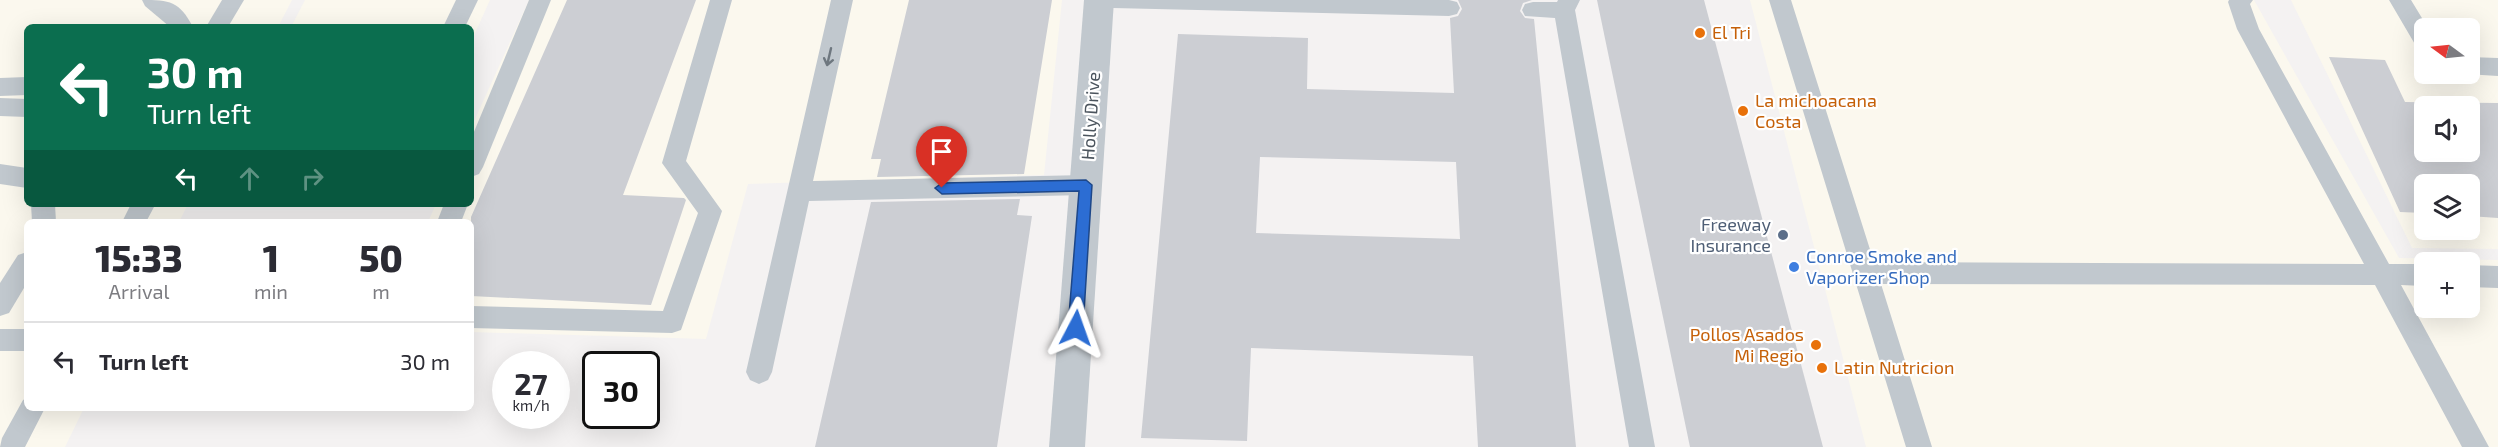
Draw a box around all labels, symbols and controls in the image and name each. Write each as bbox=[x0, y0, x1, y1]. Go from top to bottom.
north arrow bbox=[2414, 18, 2480, 84]
map controls bbox=[2414, 18, 2480, 318]
place label: El Tri bbox=[1712, 21, 1751, 43]
marker: El Tri bbox=[1693, 26, 1707, 40]
text: 30 m bbox=[147, 46, 243, 96]
one-way arrow bbox=[822, 47, 834, 66]
icon: left bbox=[48, 48, 126, 126]
street label: Holly Drive bbox=[1076, 71, 1104, 161]
place label: La michoacana Costa bbox=[1755, 89, 1877, 132]
button: sound bbox=[2414, 96, 2480, 162]
text: Turn left bbox=[147, 97, 251, 129]
marker: La michoacana Costa bbox=[1736, 104, 1750, 118]
pin bbox=[916, 126, 967, 188]
icon: arrive bbox=[925, 135, 958, 168]
icon: left bbox=[170, 162, 203, 195]
icon: ahead bbox=[233, 162, 266, 195]
icon: right bbox=[296, 162, 329, 195]
button: layers bbox=[2414, 174, 2480, 240]
place label: Freeway Insurance bbox=[1691, 213, 1771, 256]
marker: Freeway Insurance bbox=[1776, 228, 1790, 242]
text: 15:33 bbox=[95, 236, 183, 279]
text: 1 bbox=[263, 236, 279, 279]
text: 50 bbox=[359, 236, 403, 279]
place label: Conroe Smoke and Vaporizer Shop bbox=[1806, 245, 1957, 288]
button: + bbox=[2414, 252, 2480, 318]
marker: Conroe Smoke and Vaporizer Shop bbox=[1787, 260, 1801, 274]
text: Arrival bbox=[109, 279, 169, 303]
text: min bbox=[254, 279, 288, 303]
text: m bbox=[372, 279, 390, 303]
position arrow bbox=[1044, 296, 1108, 360]
place label: Pollos Asados Mi Regio bbox=[1690, 323, 1804, 366]
marker: Pollos Asados Mi Regio bbox=[1809, 338, 1823, 352]
icon: left bbox=[48, 345, 81, 378]
text: Turn left bbox=[99, 348, 188, 374]
text: 30 m bbox=[400, 348, 450, 374]
speed limit sign: 30 bbox=[582, 351, 660, 429]
place label: Latin Nutricion bbox=[1834, 356, 1954, 378]
marker: Latin Nutricion bbox=[1815, 361, 1829, 375]
text: 27 bbox=[514, 365, 548, 401]
text: km/h bbox=[512, 396, 550, 414]

